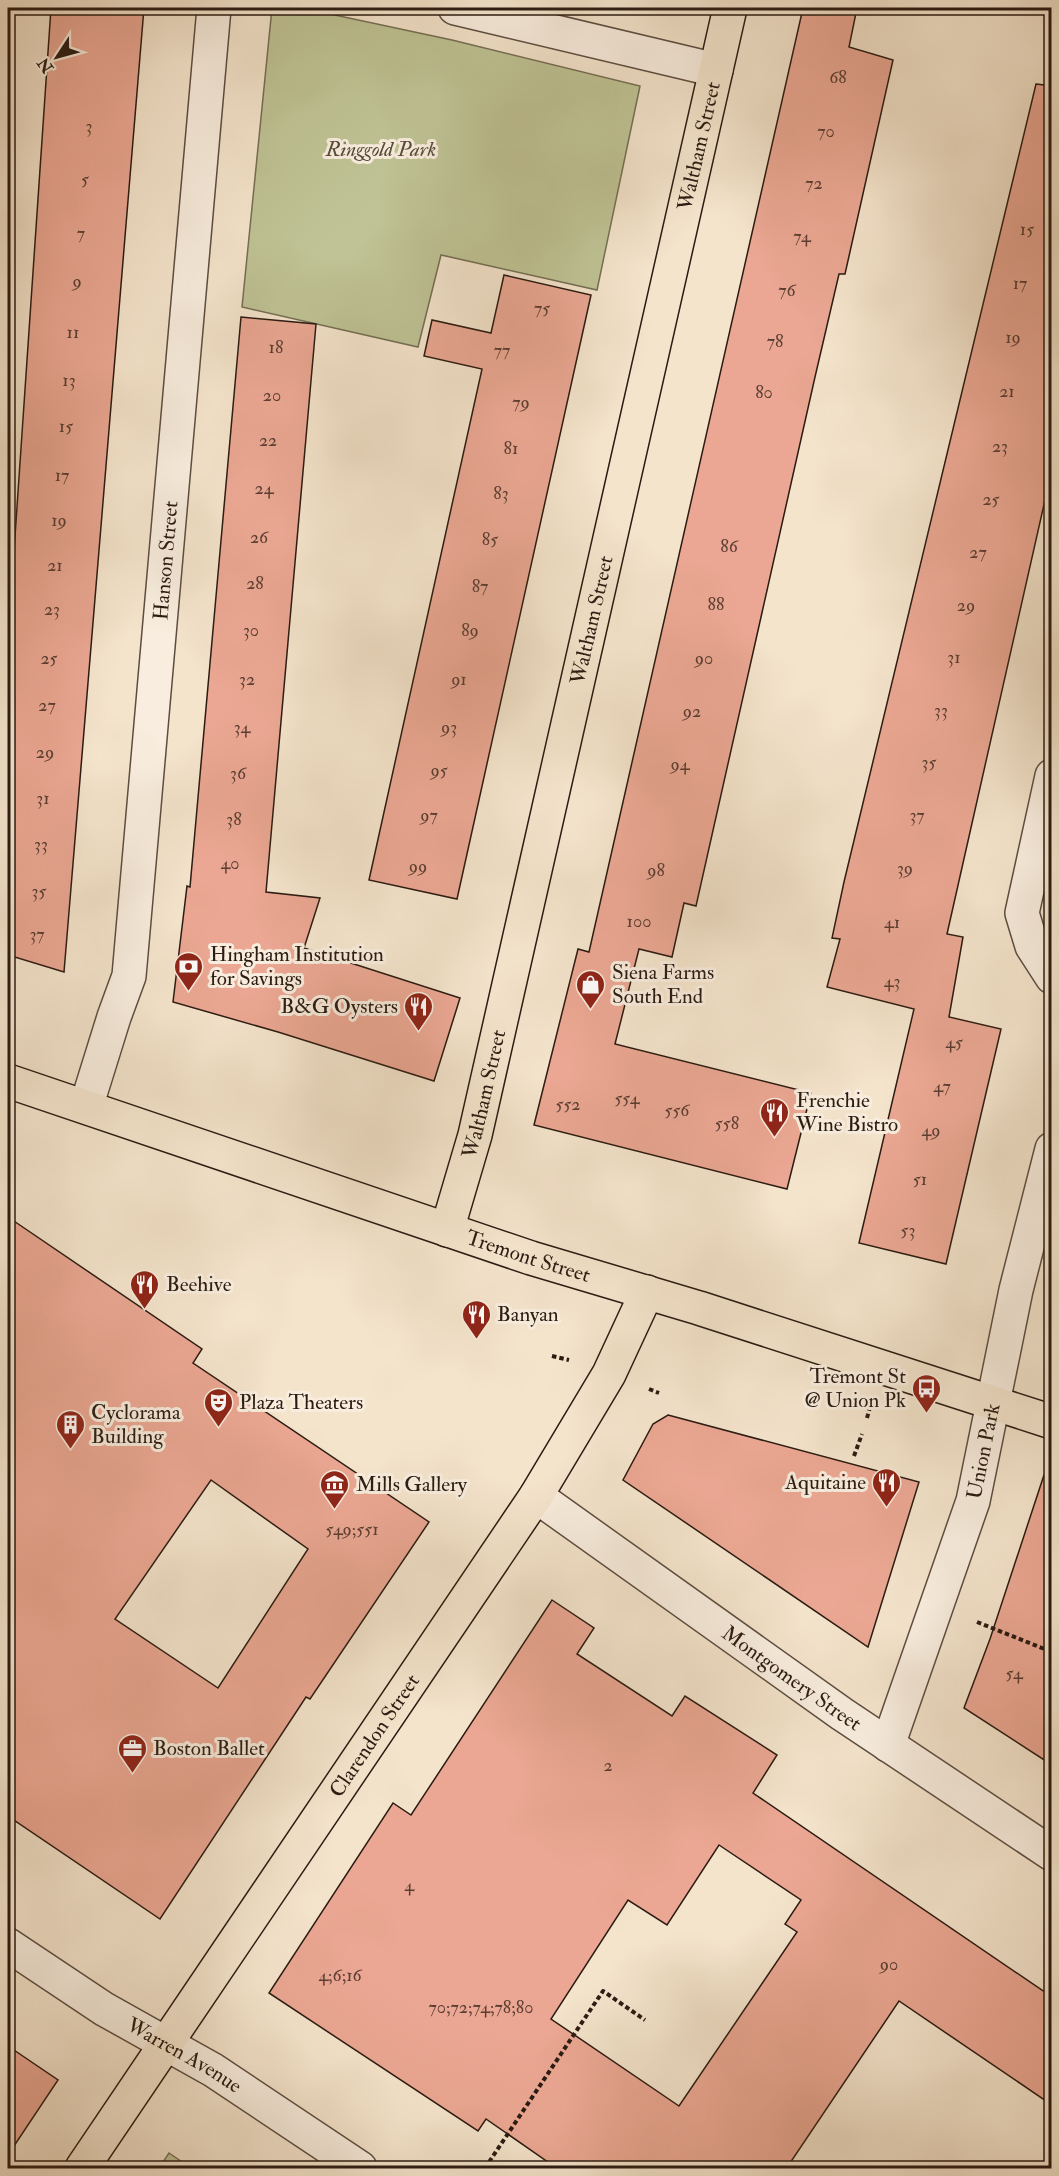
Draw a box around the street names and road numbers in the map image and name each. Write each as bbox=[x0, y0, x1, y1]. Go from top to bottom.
street label: Waltham Street bbox=[671, 79, 726, 214]
street label: Hanson Street bbox=[147, 499, 184, 621]
street label: Waltham Street bbox=[564, 553, 619, 688]
street label: Waltham Street bbox=[455, 1027, 512, 1162]
street label: Tremont Street bbox=[463, 1224, 594, 1288]
street label: Union Park bbox=[960, 1401, 1006, 1502]
street label: Montgomery Street bbox=[717, 1619, 867, 1737]
street label: Clarendon Street bbox=[323, 1668, 426, 1802]
street label: Warren Avenue bbox=[121, 2011, 247, 2099]

